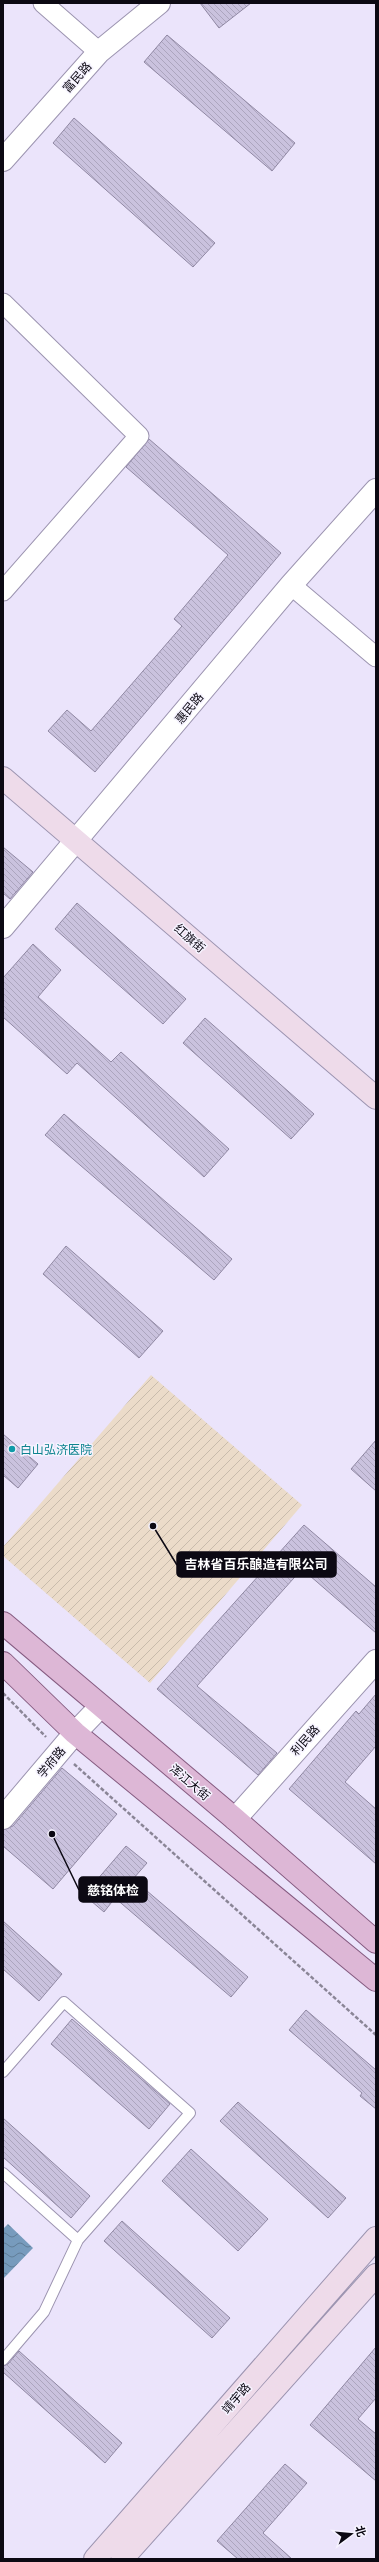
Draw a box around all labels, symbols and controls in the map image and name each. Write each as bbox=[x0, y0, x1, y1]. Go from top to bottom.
street label: 富民路 bbox=[59, 59, 95, 95]
street label: 惠民路 bbox=[172, 689, 206, 727]
street label: 红旗街 bbox=[171, 921, 209, 955]
place label: 白山弘济医院 bbox=[20, 1442, 92, 1457]
marker: 白山弘济医院 bbox=[7, 1444, 17, 1454]
callout: 吉林省百乐酿造有限公司 bbox=[177, 1552, 336, 1577]
text: 吉林省百乐酿造有限公司 bbox=[184, 1556, 328, 1573]
street label: 利民路 bbox=[287, 1722, 323, 1758]
street label: 学府路 bbox=[34, 1743, 68, 1781]
street label: 浑江大街 bbox=[167, 1761, 213, 1803]
callout: 慈铭体检 bbox=[79, 1877, 147, 1902]
text: 慈铭体检 bbox=[87, 1882, 139, 1899]
street label: 靖宇路 bbox=[219, 2379, 253, 2417]
north arrow bbox=[331, 2514, 371, 2554]
text: 北 bbox=[352, 2524, 369, 2538]

